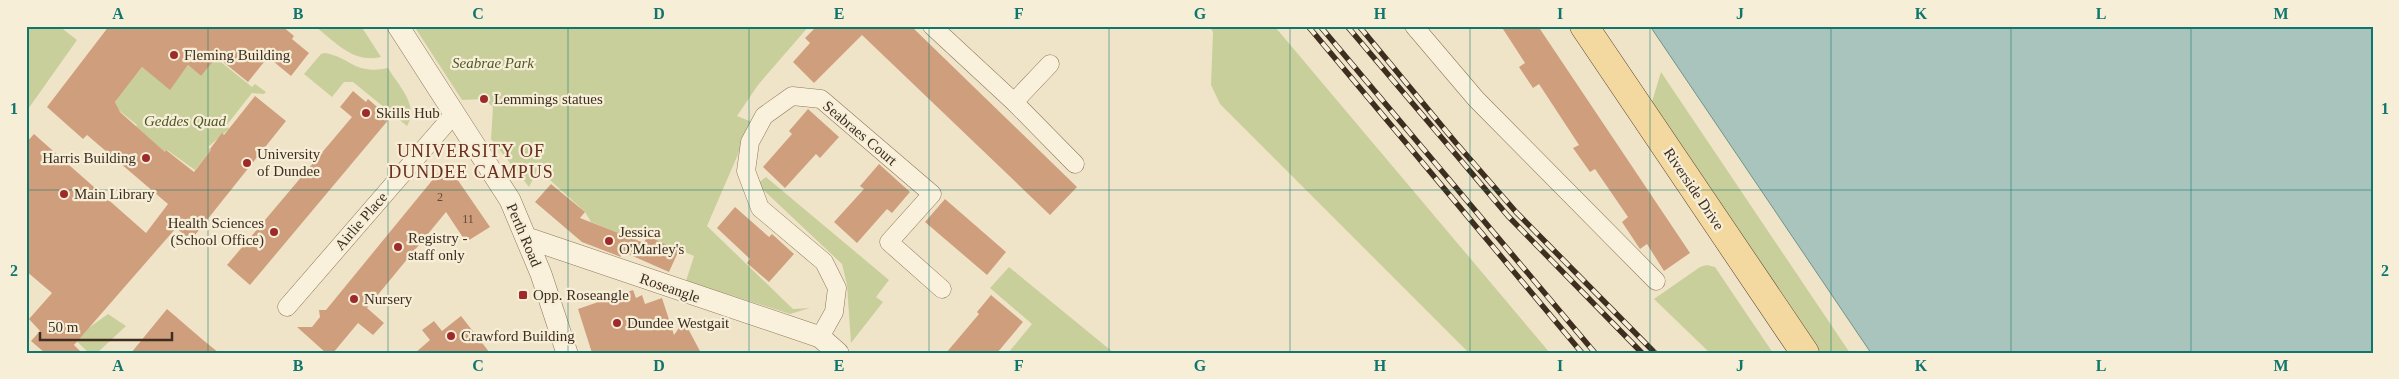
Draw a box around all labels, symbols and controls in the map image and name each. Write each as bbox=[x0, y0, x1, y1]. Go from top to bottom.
text: A bbox=[112, 5, 124, 22]
text: B bbox=[293, 5, 304, 22]
text: C bbox=[472, 5, 484, 22]
text: D bbox=[653, 5, 665, 22]
text: E bbox=[834, 5, 844, 22]
text: F bbox=[1014, 5, 1024, 22]
text: G bbox=[1194, 5, 1207, 22]
text: H bbox=[1374, 5, 1387, 22]
text: I bbox=[1557, 5, 1563, 22]
text: J bbox=[1736, 5, 1744, 22]
text: K bbox=[1915, 5, 1928, 22]
text: L bbox=[2096, 5, 2106, 22]
text: M bbox=[2273, 5, 2289, 22]
place label: Fleming Building bbox=[184, 47, 291, 63]
marker: Fleming Building bbox=[168, 49, 180, 61]
park label: Seabrae Park bbox=[452, 55, 534, 71]
place label: Lemmings statues bbox=[494, 91, 603, 107]
marker: Lemmings statues bbox=[478, 93, 490, 105]
street label: Seabraes Court bbox=[820, 98, 901, 169]
text: 1 bbox=[10, 100, 18, 117]
text: 1 bbox=[2381, 100, 2389, 117]
place label: Skills Hub bbox=[376, 105, 440, 121]
marker: Skills Hub bbox=[360, 107, 372, 119]
park label: Geddes Quad bbox=[144, 113, 227, 129]
district label: UNIVERSITY OF DUNDEE CAMPUS bbox=[388, 141, 554, 182]
street label: Riverside Drive bbox=[1661, 145, 1727, 233]
place label: University of Dundee bbox=[257, 146, 321, 179]
place label: Harris Building bbox=[42, 150, 136, 166]
marker: Harris Building bbox=[140, 152, 152, 164]
marker: University of Dundee bbox=[241, 157, 253, 169]
place label: Main Library bbox=[74, 186, 155, 202]
marker: Main Library bbox=[58, 188, 70, 200]
street label: Airlie Place bbox=[332, 189, 391, 253]
house number: 2 bbox=[437, 190, 443, 204]
street label: Perth Road bbox=[504, 201, 545, 269]
house number: 11 bbox=[462, 212, 474, 226]
place label: Health Sciences (School Office) bbox=[168, 215, 264, 249]
place label: Jessica O'Marley's bbox=[619, 224, 685, 257]
marker: Health Sciences (School Office) bbox=[268, 226, 280, 238]
place label: Registry - staff only bbox=[408, 230, 468, 263]
marker: Jessica O'Marley's bbox=[603, 235, 615, 247]
marker: Registry - staff only bbox=[392, 241, 404, 253]
text: 2 bbox=[10, 262, 18, 279]
text: 2 bbox=[2381, 262, 2389, 279]
street label: Roseangle bbox=[638, 270, 702, 306]
place label: Opp. Roseangle bbox=[533, 287, 629, 303]
marker: Opp. Roseangle bbox=[517, 289, 529, 301]
place label: Nursery bbox=[364, 291, 413, 307]
marker: Nursery bbox=[348, 293, 360, 305]
scale bar bbox=[40, 309, 172, 341]
place label: Dundee Westgait bbox=[627, 315, 730, 331]
marker: Dundee Westgait bbox=[611, 317, 623, 329]
text: 50 m bbox=[48, 319, 79, 335]
place label: Crawford Building bbox=[461, 328, 575, 344]
marker: Crawford Building bbox=[445, 330, 457, 342]
text: A bbox=[112, 357, 124, 374]
text: B bbox=[293, 357, 304, 374]
text: C bbox=[472, 357, 484, 374]
text: D bbox=[653, 357, 665, 374]
text: E bbox=[834, 357, 844, 374]
text: F bbox=[1014, 357, 1024, 374]
text: G bbox=[1194, 357, 1207, 374]
text: H bbox=[1374, 357, 1387, 374]
text: I bbox=[1557, 357, 1563, 374]
text: J bbox=[1736, 357, 1744, 374]
text: K bbox=[1915, 357, 1928, 374]
text: L bbox=[2096, 357, 2106, 374]
text: M bbox=[2273, 357, 2289, 374]

